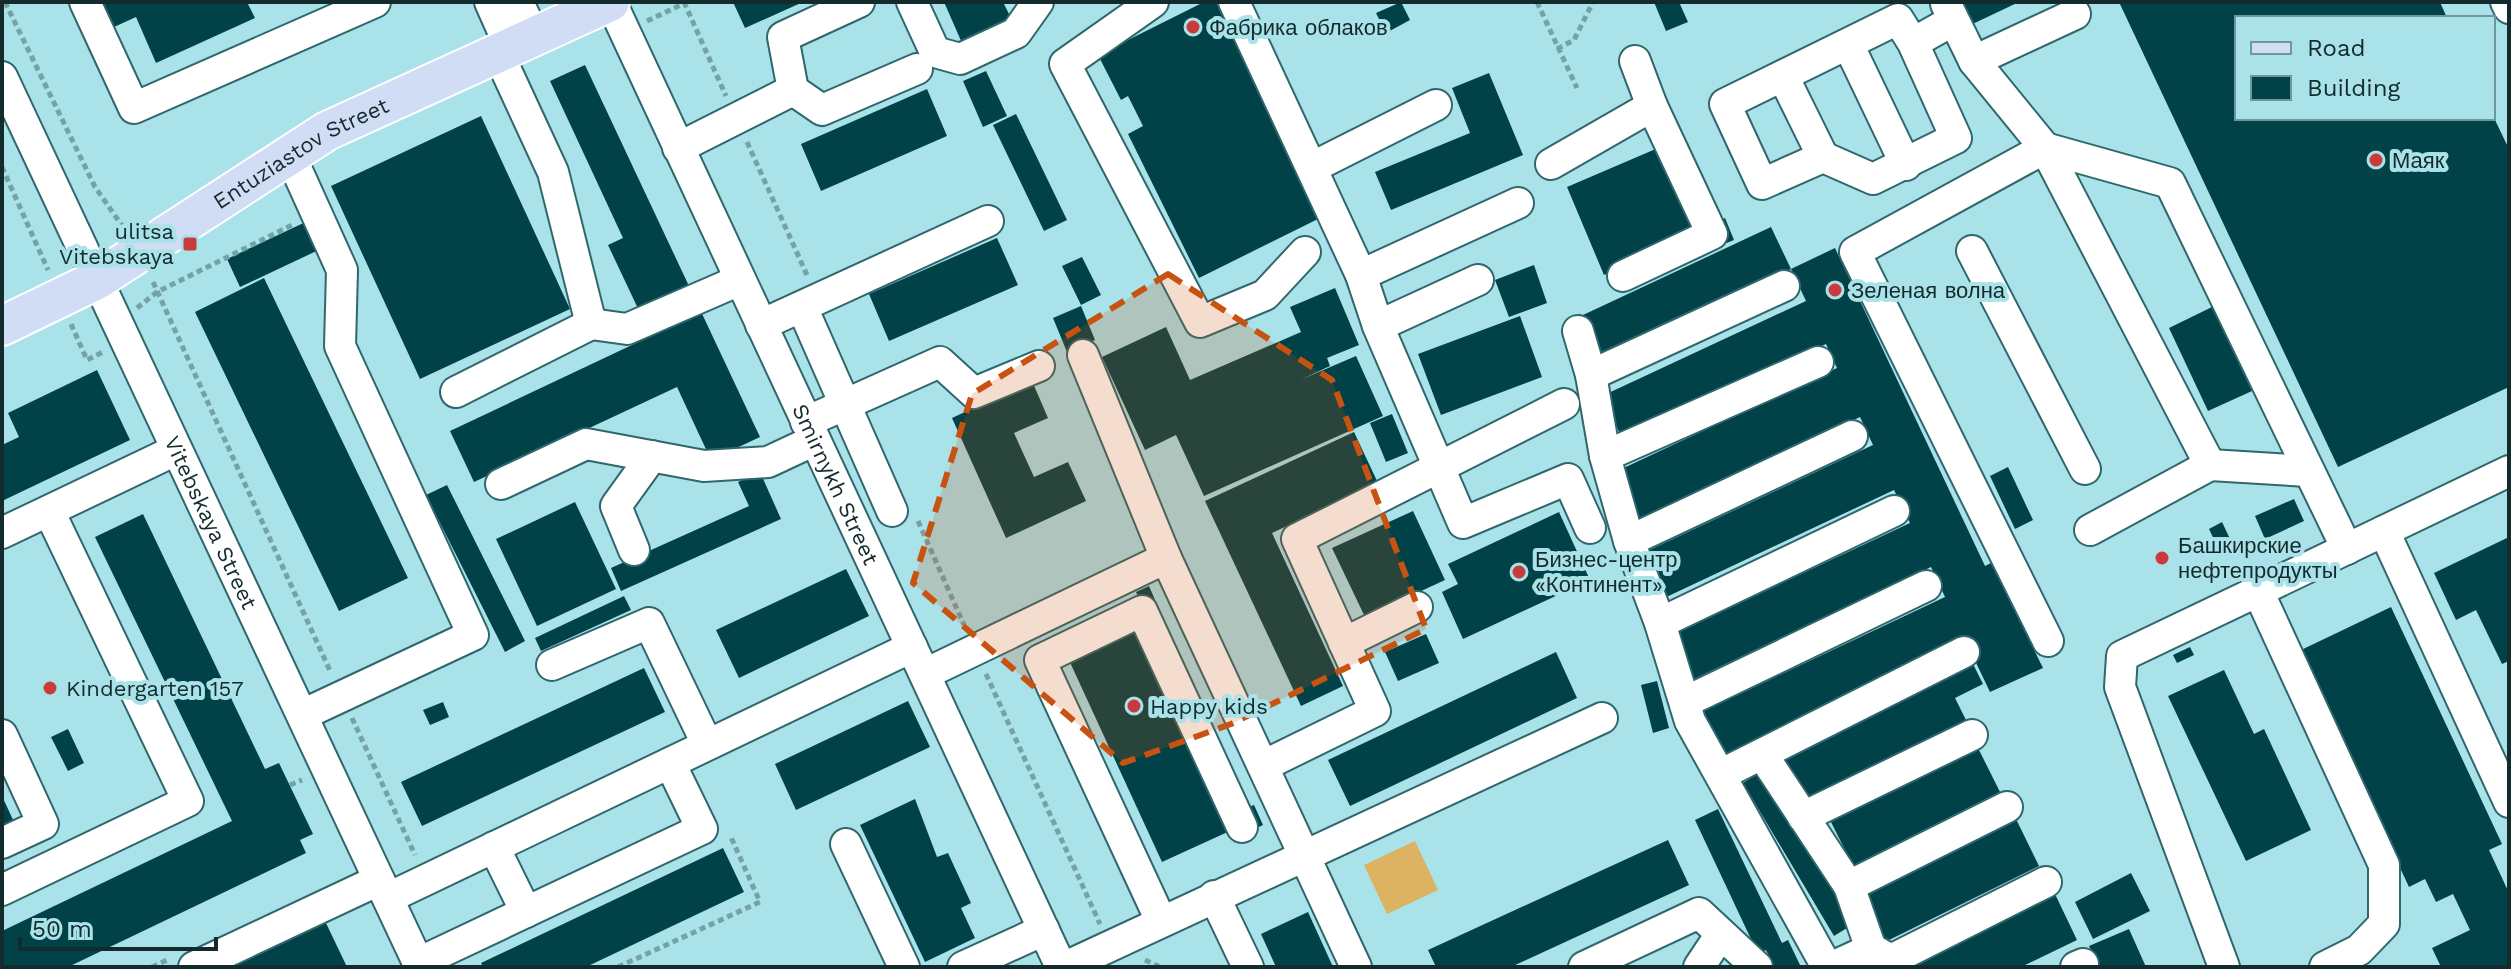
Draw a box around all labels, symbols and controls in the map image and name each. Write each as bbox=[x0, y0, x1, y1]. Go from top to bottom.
place label: Фабрика облаков bbox=[1209, 15, 1388, 40]
legend bbox=[2235, 16, 2495, 120]
marker: Фабрика облаков bbox=[1184, 18, 1202, 36]
text: Road bbox=[2307, 34, 2366, 62]
text: Building bbox=[2307, 74, 2400, 102]
street label: Entuziastov Street bbox=[208, 92, 392, 214]
place label: Маяк bbox=[2392, 148, 2445, 173]
marker: Маяк bbox=[2367, 151, 2385, 169]
place label: ulitsa Vitebskaya bbox=[59, 219, 174, 269]
marker: ulitsa Vitebskaya bbox=[181, 235, 199, 253]
place label: Зеленая волна bbox=[1851, 278, 2006, 303]
marker: Зеленая волна bbox=[1826, 281, 1844, 299]
street label: Smirnykh Street bbox=[788, 400, 884, 568]
street label: Vitebskaya Street bbox=[160, 432, 263, 613]
place label: Башкирские нефтепродукты bbox=[2178, 533, 2338, 583]
place label: Бизнес-центр «Континент» bbox=[1535, 547, 1677, 597]
marker: Башкирские нефтепродукты bbox=[2153, 549, 2171, 567]
marker: Бизнес-центр «Континент» bbox=[1510, 563, 1528, 581]
place label: Kindergarten 157 bbox=[66, 676, 244, 701]
marker: Kindergarten 157 bbox=[41, 679, 59, 697]
place label: Happy kids bbox=[1150, 694, 1268, 719]
marker: Happy kids bbox=[1125, 697, 1143, 715]
scale bar bbox=[20, 901, 216, 951]
text: 50 m bbox=[32, 915, 92, 943]

